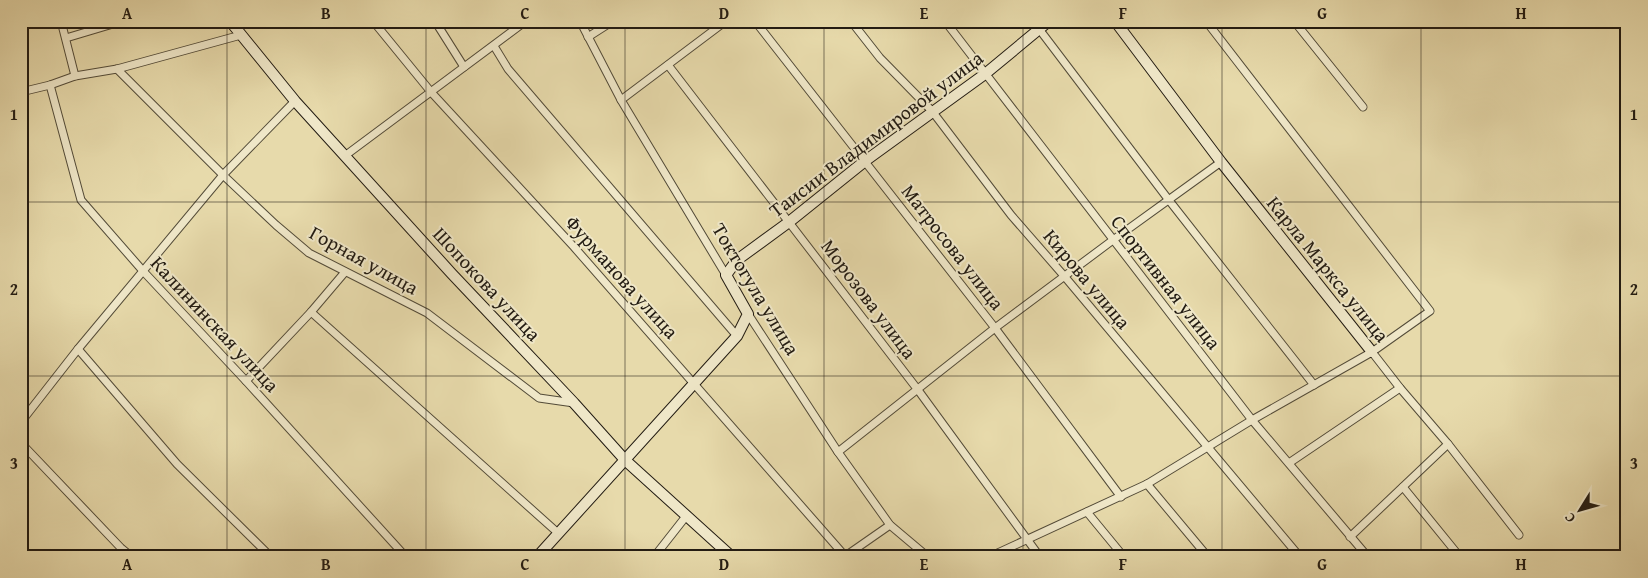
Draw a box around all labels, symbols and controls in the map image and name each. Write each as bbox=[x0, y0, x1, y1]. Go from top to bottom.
text: A bbox=[122, 1, 133, 25]
text: B bbox=[321, 1, 331, 25]
text: C bbox=[520, 1, 530, 25]
text: D bbox=[719, 1, 729, 25]
text: E bbox=[920, 1, 929, 25]
text: F bbox=[1119, 1, 1127, 25]
text: G bbox=[1317, 1, 1327, 25]
text: H bbox=[1515, 1, 1527, 25]
street label: Таисии Владимировой улица bbox=[762, 43, 989, 224]
text: 1 bbox=[10, 102, 18, 126]
text: 1 bbox=[1630, 102, 1638, 126]
street label: Матросова улица bbox=[895, 178, 1012, 316]
street label: Карла Маркса улица bbox=[1260, 189, 1397, 348]
street label: Спортивная улица bbox=[1104, 208, 1229, 356]
street label: Фурманова улица bbox=[559, 209, 686, 345]
street label: Токтогула улица bbox=[706, 217, 808, 361]
street label: Горная улица bbox=[305, 218, 424, 302]
street label: Шопокова улица bbox=[427, 220, 548, 348]
street label: Кирова улица bbox=[1037, 222, 1138, 335]
street label: Морозова улица bbox=[815, 233, 924, 365]
street label: Калининская улица bbox=[144, 249, 287, 399]
text: 2 bbox=[10, 277, 18, 301]
text: 2 bbox=[1630, 277, 1638, 301]
text: 3 bbox=[10, 451, 18, 475]
text: 3 bbox=[1630, 451, 1638, 475]
north arrow bbox=[1556, 486, 1606, 536]
text: С bbox=[1559, 509, 1580, 527]
text: A bbox=[122, 552, 133, 576]
text: B bbox=[321, 552, 331, 576]
text: C bbox=[520, 552, 530, 576]
text: D bbox=[719, 552, 729, 576]
text: E bbox=[920, 552, 929, 576]
text: F bbox=[1119, 552, 1127, 576]
text: G bbox=[1317, 552, 1327, 576]
text: H bbox=[1515, 552, 1527, 576]

